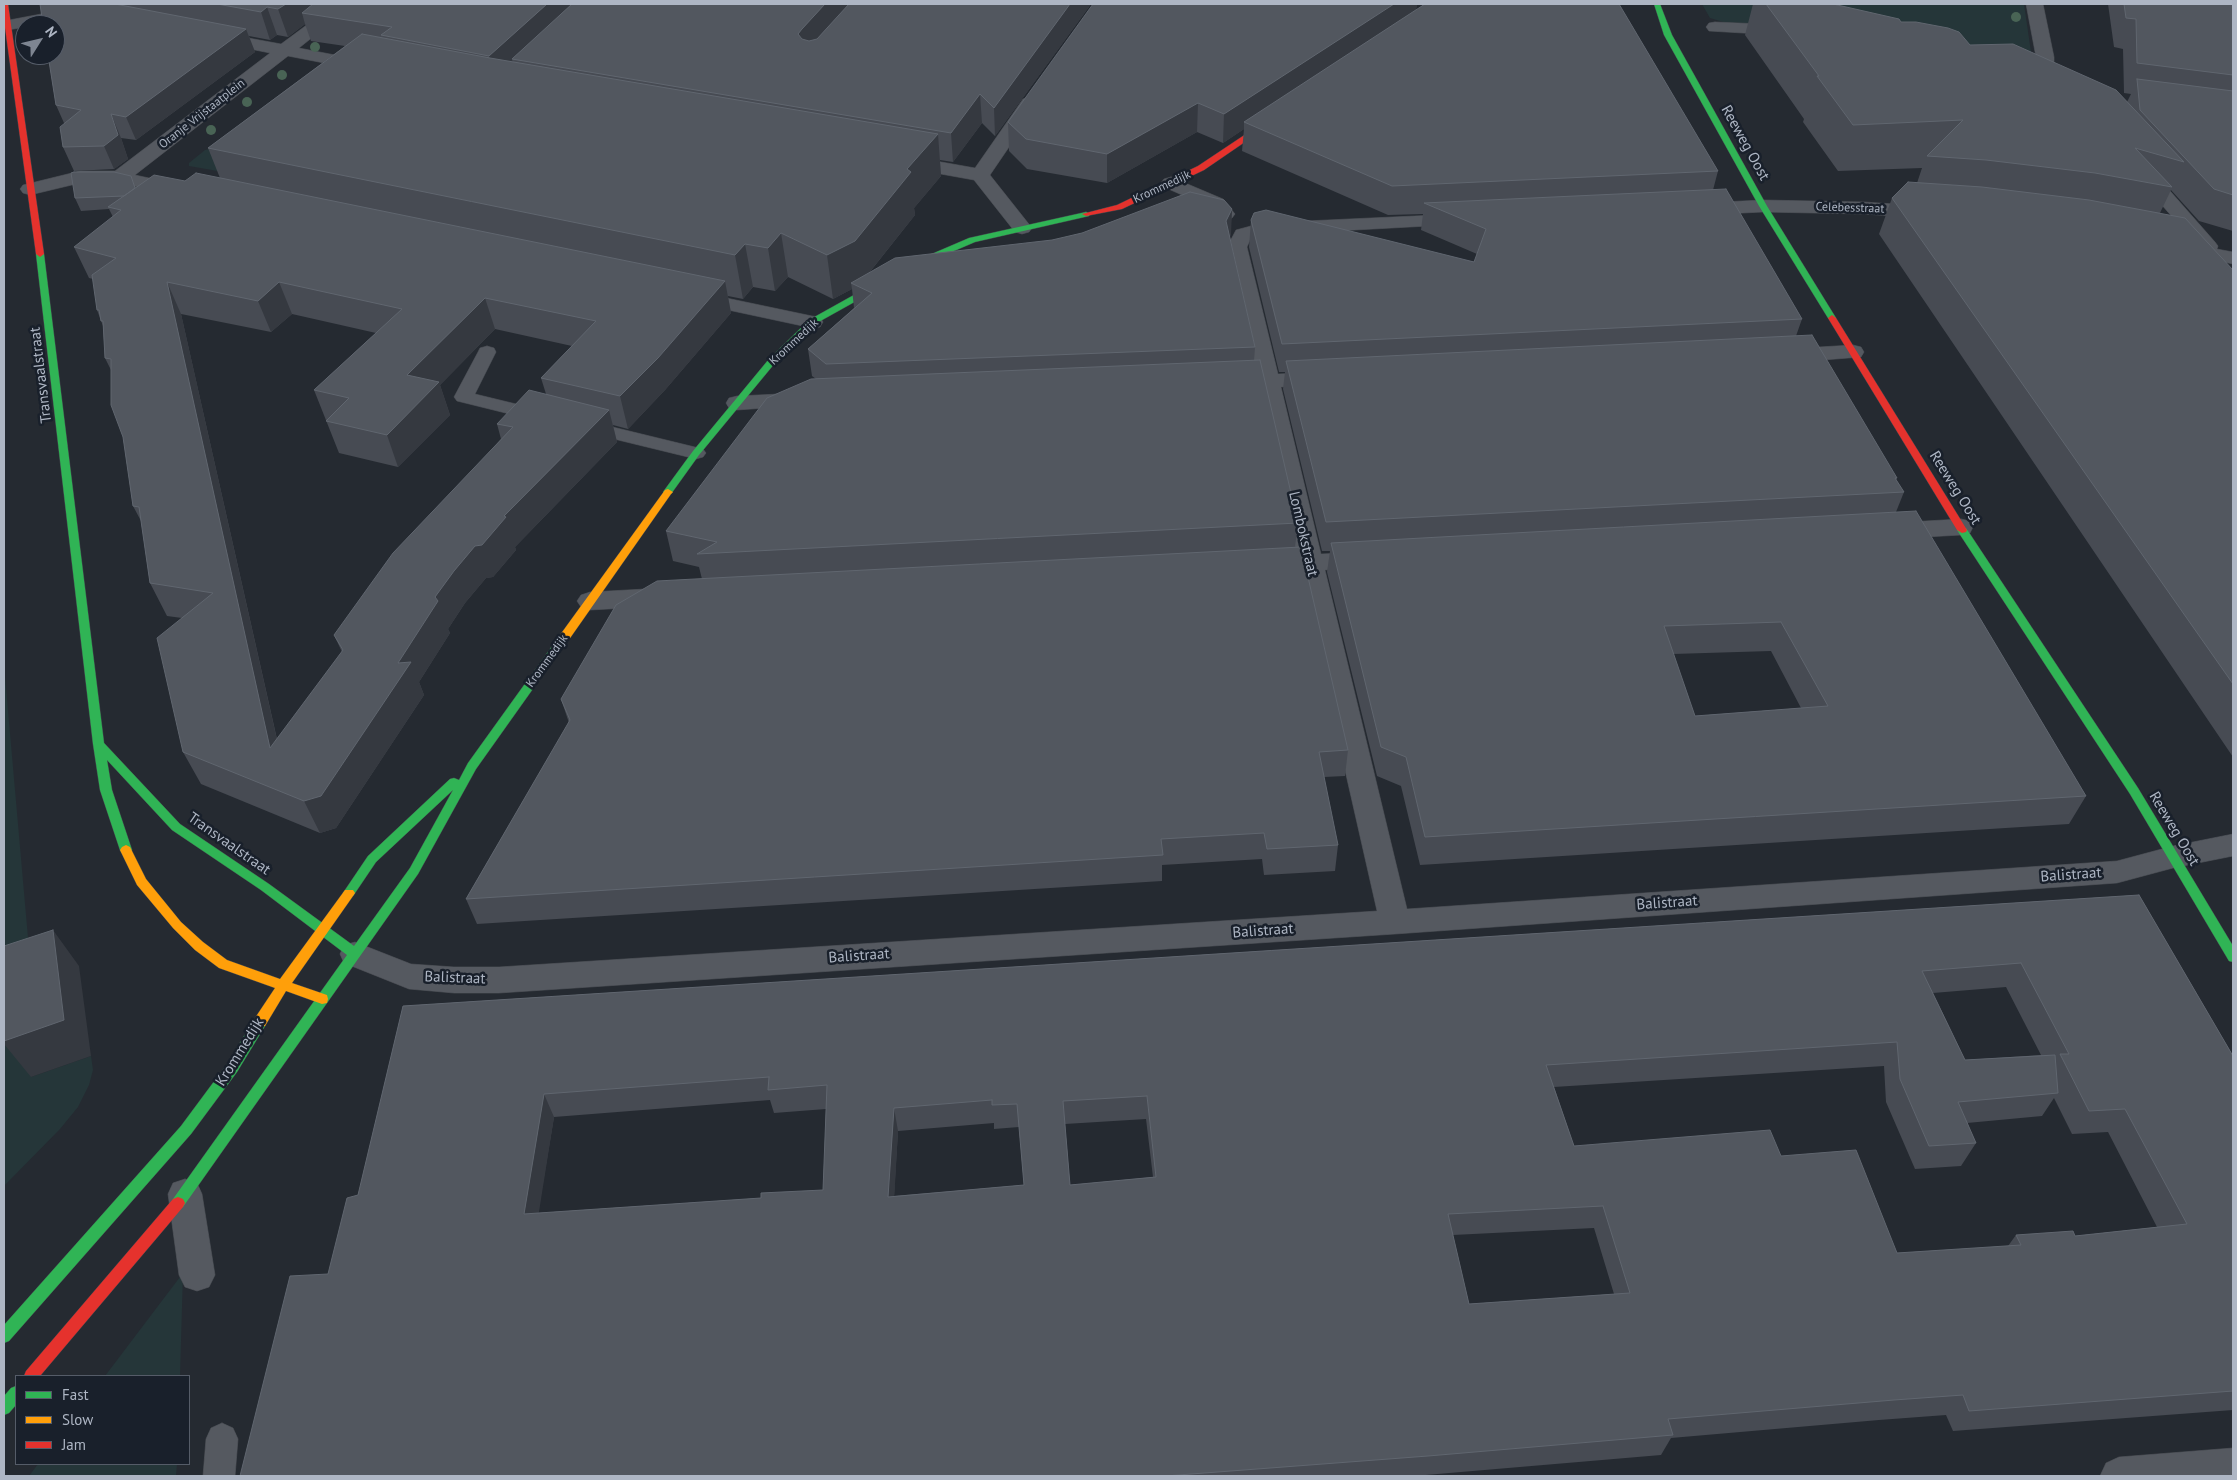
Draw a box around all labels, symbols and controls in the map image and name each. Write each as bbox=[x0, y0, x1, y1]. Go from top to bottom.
north arrow bbox=[15, 15, 65, 65]
text: N bbox=[41, 23, 61, 41]
street label: Oranje Vrijstaatplein bbox=[156, 76, 248, 152]
street label: Reeweg Oost bbox=[1717, 102, 1773, 184]
street label: Krommedijk bbox=[1131, 167, 1193, 207]
street label: Celebesstraat bbox=[1815, 200, 1885, 216]
street label: Krommedijk bbox=[767, 316, 821, 368]
street label: Transvaalstraat bbox=[26, 326, 56, 424]
street label: Reeweg Oost bbox=[1925, 448, 1985, 528]
street label: Lombokstraat bbox=[1284, 490, 1322, 578]
street label: Krommedijk bbox=[523, 632, 571, 690]
street label: Reeweg Oost bbox=[2145, 789, 2203, 869]
street label: Transvaalstraat bbox=[184, 809, 274, 879]
street label: Balistraat bbox=[2040, 864, 2102, 886]
street label: Balistraat bbox=[1636, 892, 1698, 914]
street label: Balistraat bbox=[1232, 920, 1294, 942]
street label: Balistraat bbox=[828, 945, 890, 967]
street label: Balistraat bbox=[424, 968, 486, 988]
street label: Krommedijk bbox=[212, 1015, 268, 1089]
legend bbox=[15, 1375, 190, 1465]
text: Fast bbox=[62, 1385, 89, 1404]
text: Slow bbox=[62, 1410, 93, 1429]
text: Jam bbox=[62, 1435, 86, 1454]

